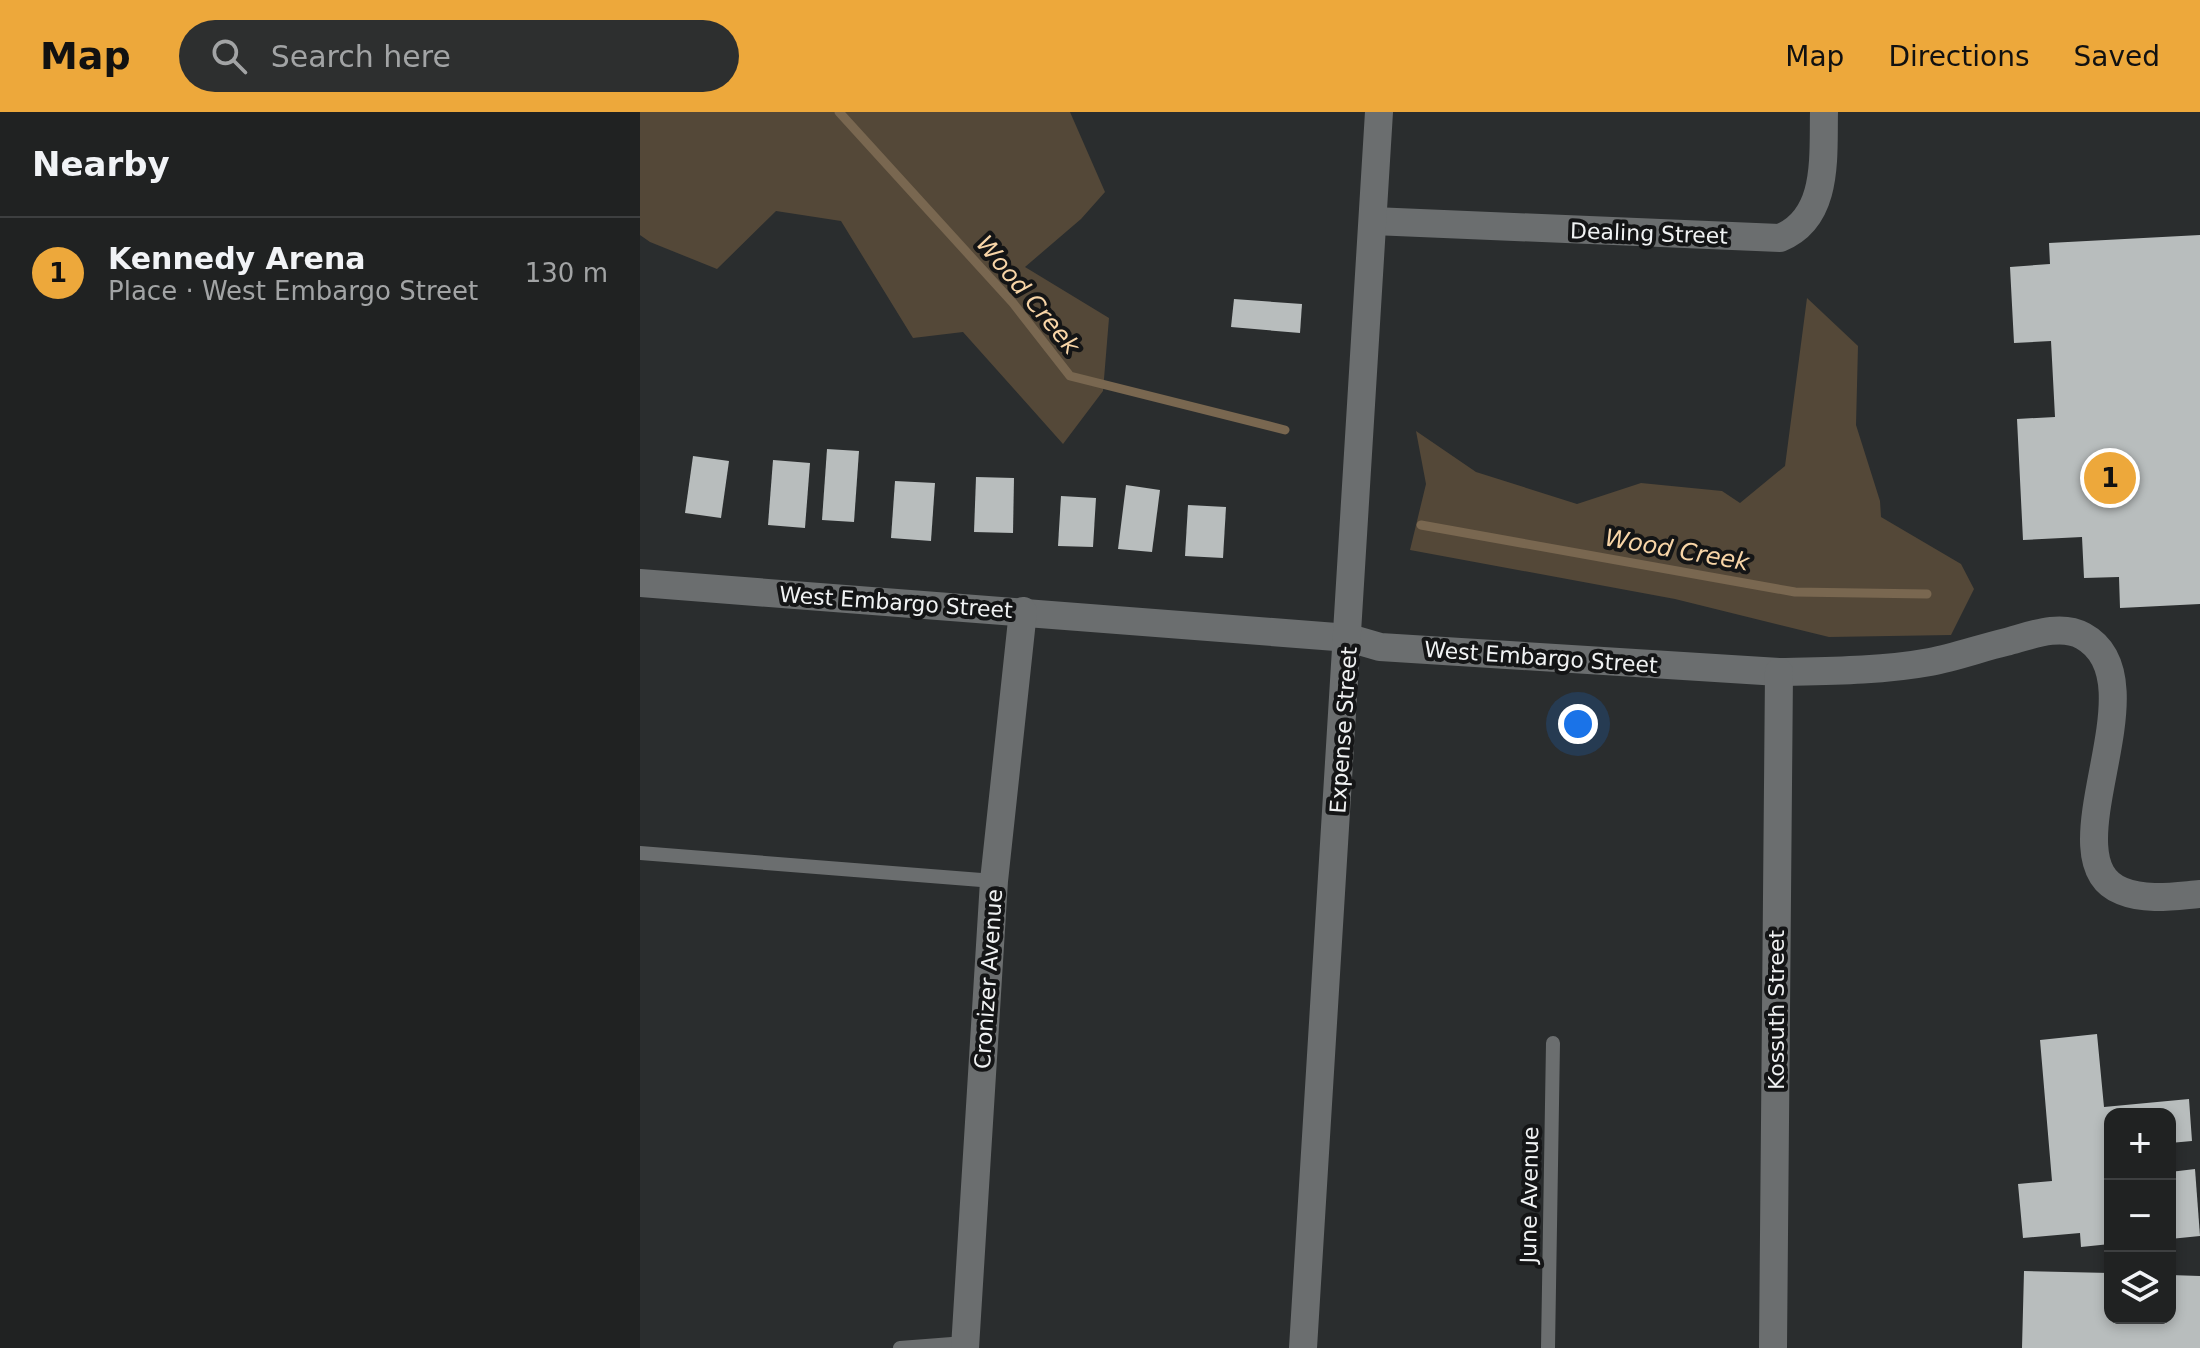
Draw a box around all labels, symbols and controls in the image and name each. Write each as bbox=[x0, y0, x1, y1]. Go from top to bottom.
search box bbox=[179, 20, 739, 92]
text: Map bbox=[40, 34, 131, 78]
icon: search bbox=[207, 34, 251, 78]
text: Search here bbox=[271, 39, 451, 74]
text: Map bbox=[1785, 40, 1844, 73]
text: Directions bbox=[1888, 40, 2029, 73]
text: Saved bbox=[2073, 40, 2160, 73]
text: Nearby bbox=[32, 144, 170, 184]
street label: Dealing Street bbox=[1570, 218, 1729, 249]
water label: Wood Creek bbox=[970, 230, 1086, 361]
text: Kennedy Arena bbox=[108, 241, 366, 276]
text: 1 bbox=[49, 258, 67, 288]
text: 130 m bbox=[525, 258, 608, 288]
text: Place · West Embargo Street bbox=[108, 276, 478, 306]
pin: 1 bbox=[2084, 448, 2136, 508]
water label: Wood Creek bbox=[1603, 524, 1752, 577]
street label: West Embargo Street bbox=[778, 582, 1014, 623]
street label: West Embargo Street bbox=[1423, 637, 1659, 678]
street label: Expense Street bbox=[1325, 645, 1362, 814]
your location bbox=[1558, 704, 1598, 744]
street label: Cronizer Avenue bbox=[970, 888, 1007, 1070]
street label: Kossuth Street bbox=[1764, 930, 1789, 1090]
map controls bbox=[2104, 1108, 2176, 1324]
button: + bbox=[2104, 1108, 2176, 1180]
street label: June Avenue bbox=[1516, 1126, 1543, 1266]
button: − bbox=[2104, 1180, 2176, 1252]
button: layers bbox=[2104, 1252, 2176, 1324]

